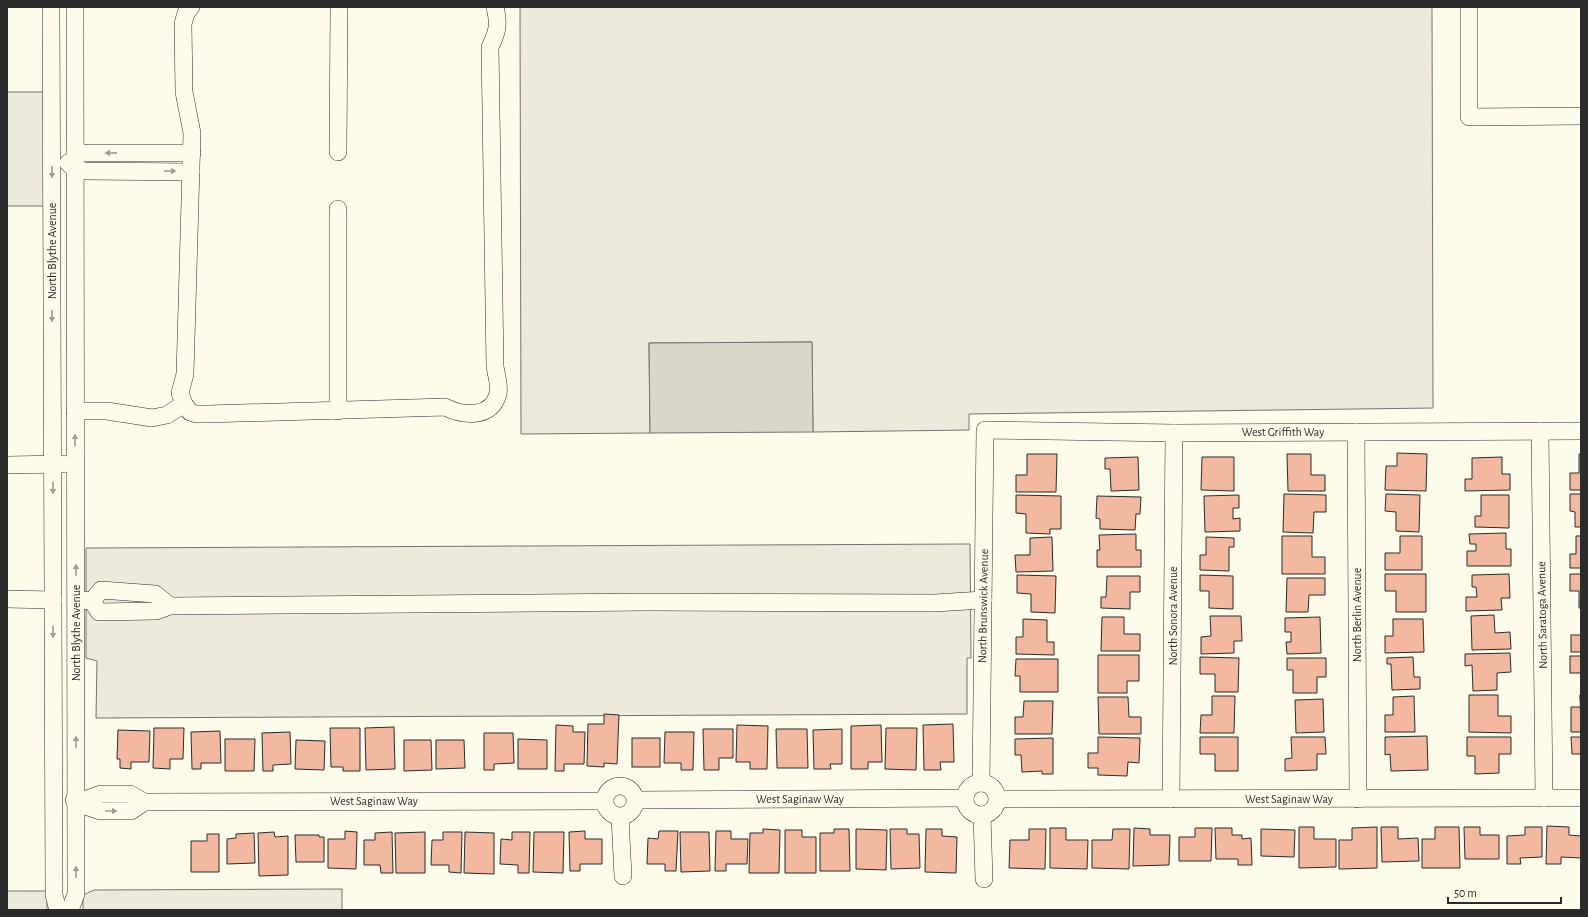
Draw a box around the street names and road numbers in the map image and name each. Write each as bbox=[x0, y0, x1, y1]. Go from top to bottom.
street label: North Blythe Avenue bbox=[46, 203, 59, 299]
street label: West Griffith Way bbox=[1242, 426, 1324, 439]
street label: North Brunswick Avenue bbox=[976, 549, 990, 663]
street label: North Saratoga Avenue bbox=[1535, 561, 1549, 669]
street label: North Sonora Avenue bbox=[1167, 566, 1179, 666]
street label: North Berlin Avenue bbox=[1351, 568, 1363, 662]
street label: North Blythe Avenue bbox=[70, 585, 83, 681]
street label: West Saginaw Way bbox=[756, 793, 844, 806]
street label: West Saginaw Way bbox=[1245, 793, 1333, 806]
street label: West Saginaw Way bbox=[330, 795, 418, 808]

